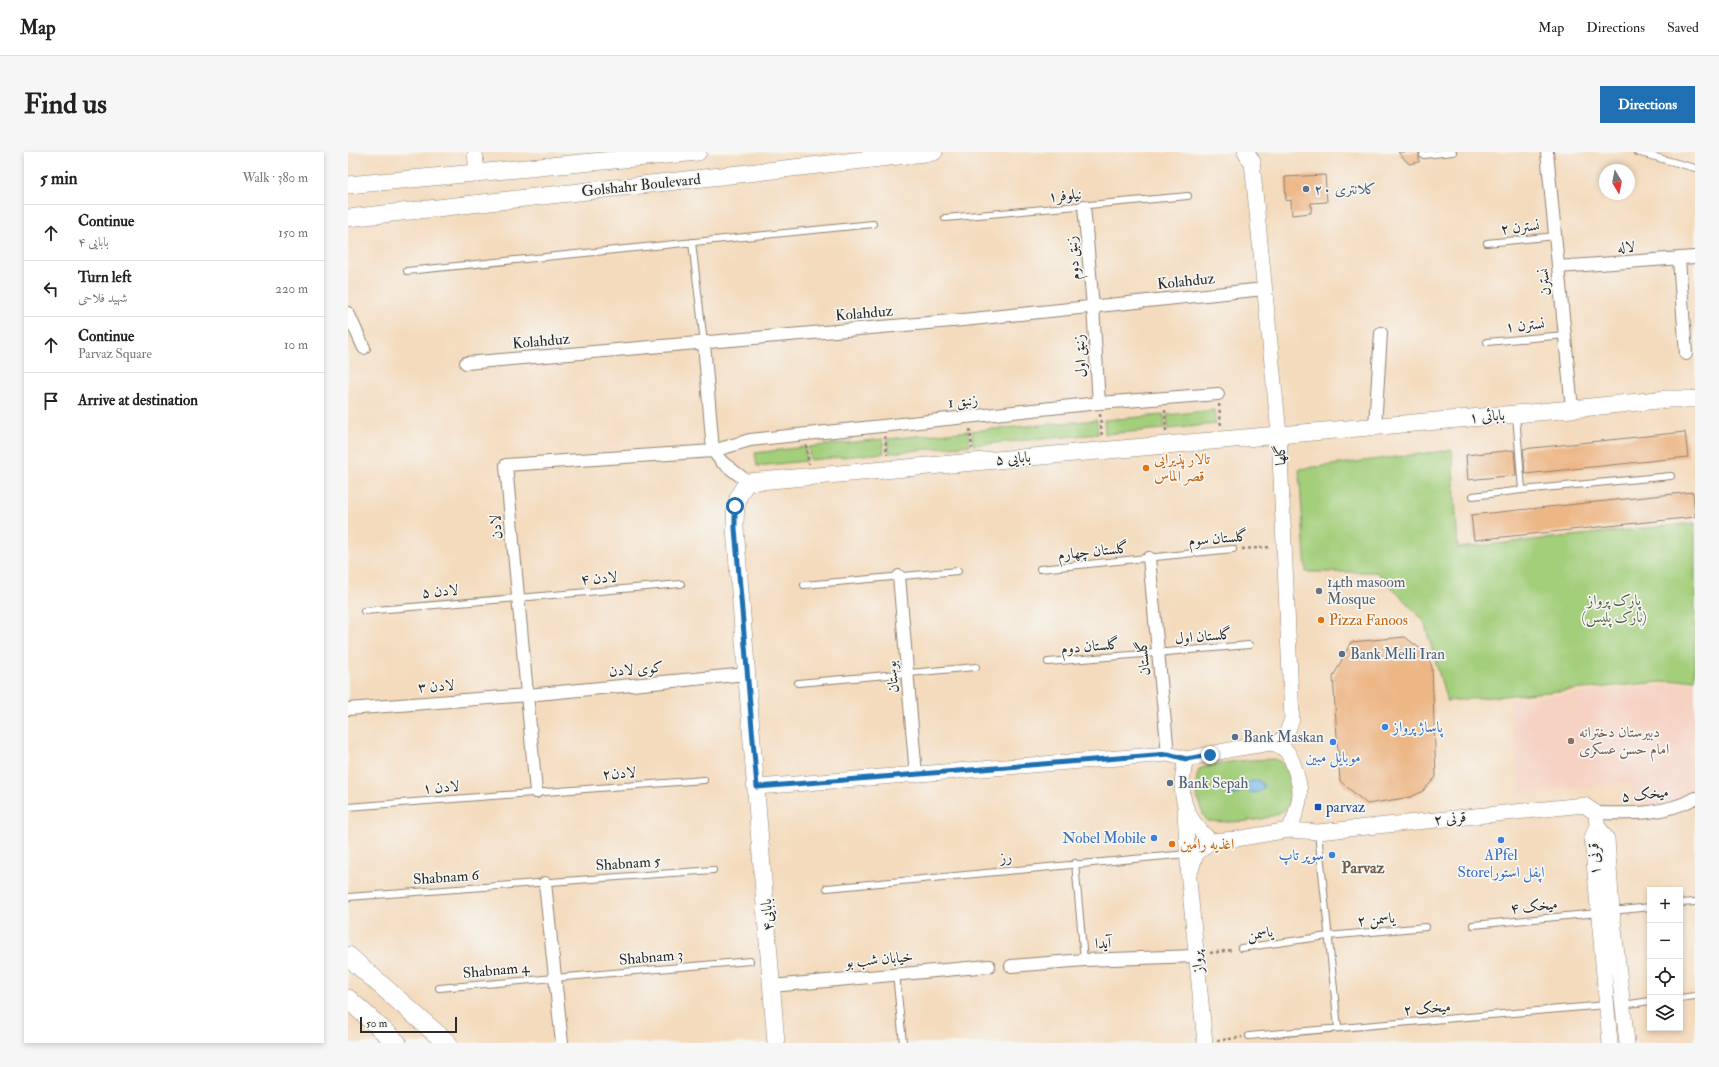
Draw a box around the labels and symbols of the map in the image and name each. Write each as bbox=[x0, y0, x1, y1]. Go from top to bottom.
north arrow bbox=[1599, 164, 1635, 200]
street label: Golshahr Boulevard bbox=[581, 170, 702, 201]
place label: کلانتری ۲۰ bbox=[1314, 180, 1376, 199]
marker: کلانتری ۲۰ bbox=[1301, 184, 1311, 194]
street label: نیلوفر۱ bbox=[1047, 185, 1083, 206]
street label: نسترن ٢ bbox=[1499, 216, 1541, 239]
street label: زنبق دوم bbox=[1062, 235, 1088, 281]
street label: لاله bbox=[1616, 237, 1636, 258]
street label: نسترن bbox=[1534, 267, 1555, 297]
street label: Kolahduz bbox=[1156, 269, 1216, 294]
street label: Kolahduz bbox=[834, 302, 894, 325]
street label: نسترن ١ bbox=[1505, 314, 1546, 337]
street label: Kolahduz bbox=[511, 330, 571, 353]
street label: زنبق اول bbox=[1070, 334, 1091, 378]
street label: زنبق 1 bbox=[947, 390, 979, 413]
street label: بابائی ۱ bbox=[1469, 405, 1506, 428]
street label: گلها bbox=[1270, 444, 1291, 466]
street label: ۵ بابایی bbox=[995, 447, 1032, 470]
place label: تالار پذیرایی قصر الماس bbox=[1154, 450, 1210, 486]
marker: تالار پذیرایی قصر الماس bbox=[1141, 463, 1151, 473]
route start bbox=[726, 497, 744, 515]
street label: لادن bbox=[486, 514, 507, 540]
street label: گلستان سوم bbox=[1188, 526, 1249, 554]
street label: گلستان چهارم bbox=[1057, 538, 1130, 568]
street label: لادن ۴ bbox=[580, 567, 618, 590]
place label: 14th masoom Mosque bbox=[1327, 573, 1406, 609]
street label: لادن ۵ bbox=[421, 580, 459, 603]
marker: 14th masoom Mosque bbox=[1314, 586, 1324, 596]
park label: پارک پرواز (پارک پلیس) bbox=[1581, 591, 1647, 628]
place label: Pizza Fanoos bbox=[1329, 611, 1408, 630]
marker: Pizza Fanoos bbox=[1316, 615, 1326, 625]
street label: گلستان اول bbox=[1174, 625, 1232, 648]
street label: گلستان دوم bbox=[1060, 634, 1120, 662]
street label: گلستان bbox=[1132, 639, 1155, 677]
place label: Bank Melli Iran bbox=[1350, 645, 1445, 664]
marker: Bank Melli Iran bbox=[1337, 649, 1347, 659]
street label: کوی لادن bbox=[608, 658, 664, 681]
street label: بوستان bbox=[882, 660, 903, 694]
street label: لادن ۳ bbox=[417, 676, 455, 697]
place label: پاساژ پرواز bbox=[1391, 718, 1444, 738]
marker: پاساژ پرواز bbox=[1380, 722, 1390, 732]
place label: دبیرستان دخترانه امام حسن عسکری bbox=[1579, 723, 1669, 762]
place label: Bank Maskan bbox=[1243, 728, 1324, 747]
marker: Bank Maskan bbox=[1230, 732, 1240, 742]
marker: دبیرستان دخترانه امام حسن عسکری bbox=[1566, 736, 1576, 746]
marker: موبایل مبین bbox=[1328, 737, 1338, 747]
route end bbox=[1201, 746, 1219, 764]
place label: موبایل مبین bbox=[1305, 748, 1361, 768]
street label: لادن۲ bbox=[602, 763, 637, 784]
place label: Bank Sepah bbox=[1178, 774, 1248, 794]
street label: لادن ۱ bbox=[422, 777, 460, 798]
marker: Bank Sepah bbox=[1165, 778, 1175, 788]
street label: میخک ۵ bbox=[1620, 783, 1670, 806]
place label: parvaz bbox=[1325, 798, 1365, 818]
marker: parvaz bbox=[1313, 802, 1323, 812]
street label: قرنی ۲ bbox=[1433, 807, 1467, 830]
place label: Nobel Mobile bbox=[1062, 829, 1146, 848]
marker: Nobel Mobile bbox=[1149, 833, 1159, 843]
place label: اغذیه رامین bbox=[1180, 835, 1234, 854]
marker: APfel Store|اپفل استور bbox=[1496, 835, 1506, 845]
marker: اغذیه رامین bbox=[1167, 839, 1177, 849]
street label: قرنی ۱ bbox=[1584, 842, 1605, 876]
place label: سوپر تاپ bbox=[1279, 846, 1324, 865]
place label: APfel Store|اپفل استور bbox=[1458, 846, 1544, 883]
street label: رز bbox=[997, 847, 1013, 868]
marker: سوپر تاپ bbox=[1327, 850, 1337, 860]
street label: Shabnam 5 bbox=[595, 852, 662, 875]
district label: Parvaz bbox=[1342, 858, 1385, 878]
street label: Shabnam 6 bbox=[412, 866, 481, 889]
street label: میخک ۴ bbox=[1509, 895, 1559, 918]
street label: بابایی۴ bbox=[757, 898, 778, 932]
street label: یاسمن ۲ bbox=[1356, 908, 1397, 931]
street label: یاسمن bbox=[1246, 922, 1275, 945]
street label: آیدا bbox=[1095, 934, 1113, 953]
street label: Shabnam 3 bbox=[618, 945, 684, 970]
street label: خیابان شب بو bbox=[842, 947, 914, 972]
street label: پرواز bbox=[1187, 948, 1208, 976]
street label: Shabnam 4 bbox=[462, 958, 531, 983]
street label: میخک ۲ bbox=[1403, 997, 1452, 1020]
scale bar bbox=[360, 1015, 457, 1034]

